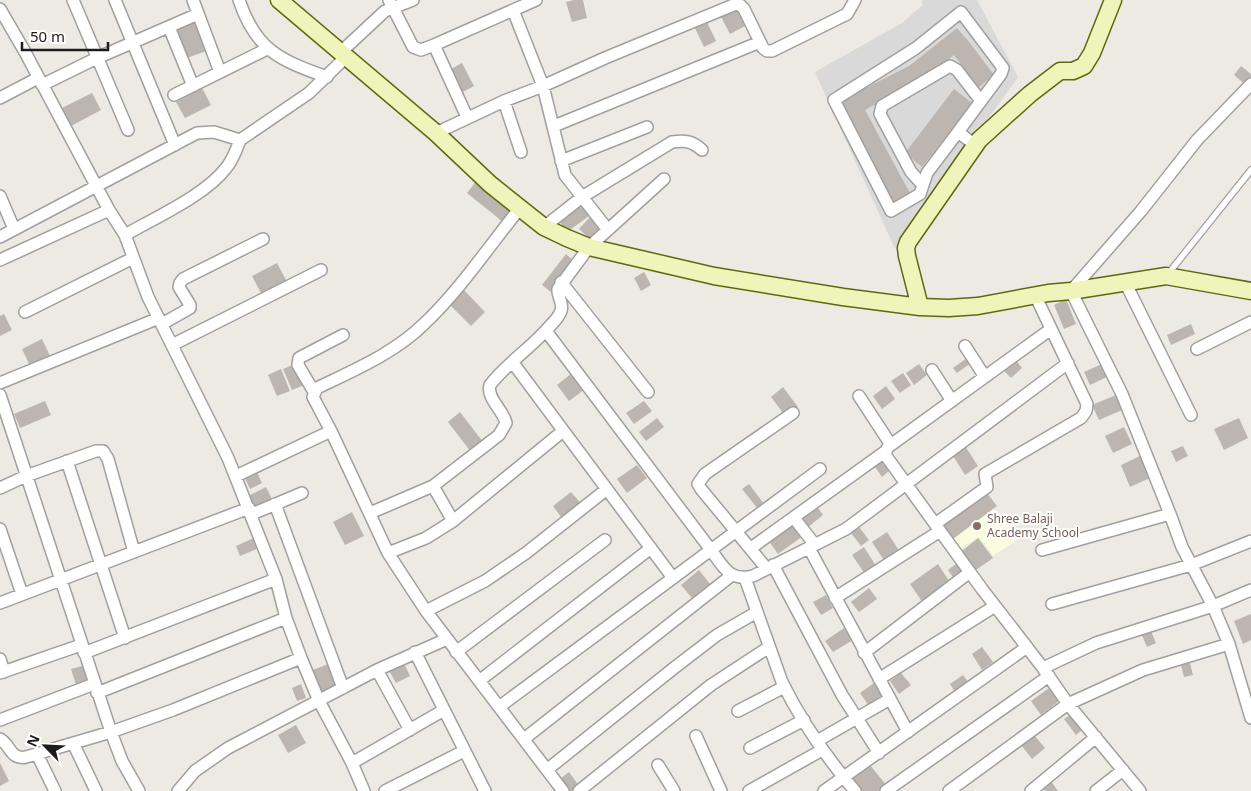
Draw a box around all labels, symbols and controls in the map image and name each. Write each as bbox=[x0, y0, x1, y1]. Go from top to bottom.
scale bar bbox=[22, 20, 109, 52]
text: 50 m bbox=[30, 26, 65, 46]
place label: Shree Balaji Academy School bbox=[987, 510, 1079, 541]
marker: Shree Balaji Academy School bbox=[971, 520, 983, 532]
north arrow bbox=[20, 721, 70, 771]
text: N bbox=[22, 731, 44, 750]

